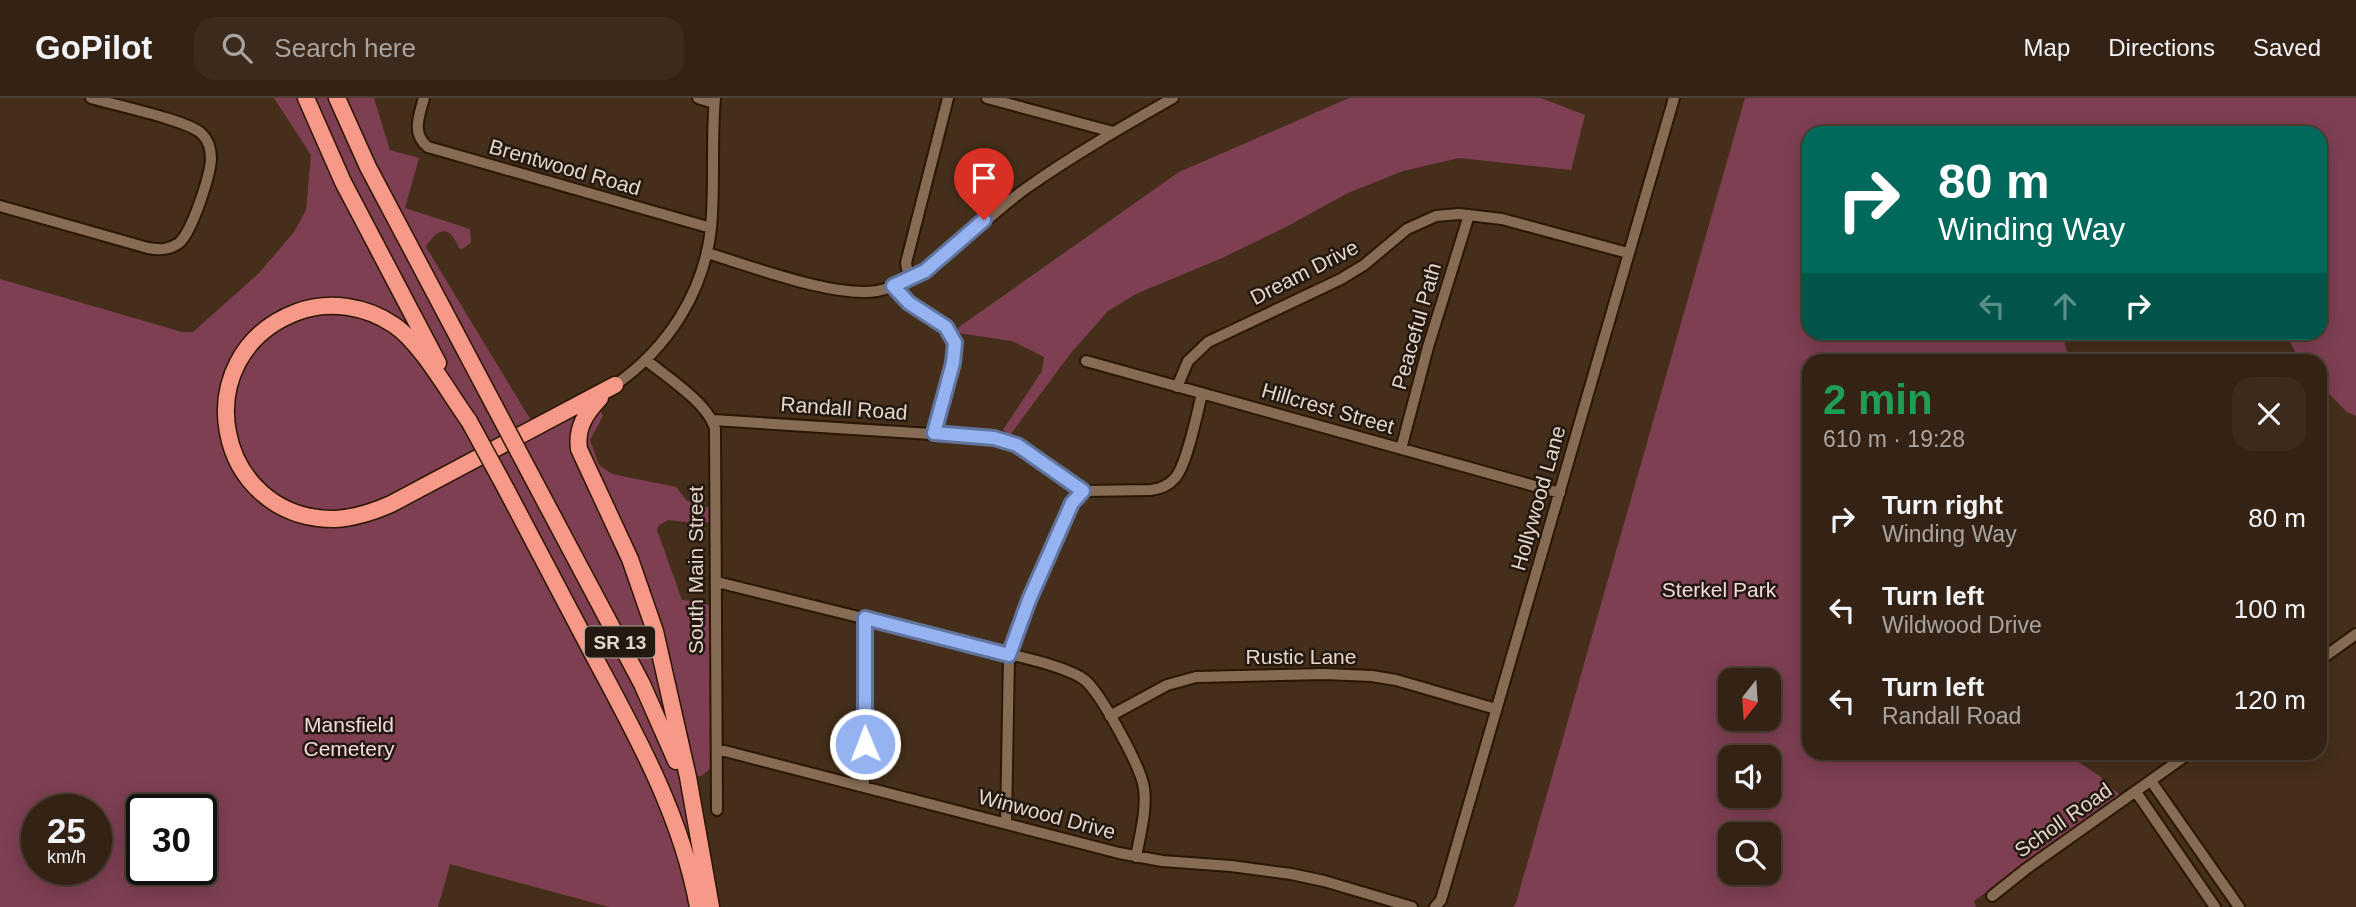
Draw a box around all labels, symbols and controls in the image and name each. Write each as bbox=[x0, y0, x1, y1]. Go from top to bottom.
search box bbox=[194, 17, 684, 80]
text: GoPilot bbox=[35, 29, 152, 66]
icon: search bbox=[218, 29, 256, 67]
text: Search here bbox=[274, 33, 416, 63]
text: Map bbox=[2024, 34, 2070, 61]
text: Directions bbox=[2108, 34, 2215, 61]
text: Saved bbox=[2253, 34, 2321, 61]
street label: Brentwood Road bbox=[487, 134, 643, 200]
pin bbox=[954, 148, 1014, 220]
icon: right bbox=[1823, 154, 1914, 245]
text: 80 m bbox=[1938, 154, 2050, 208]
icon: arrive bbox=[965, 159, 1003, 197]
text: Winding Way bbox=[1938, 211, 2125, 247]
street label: Dream Drive bbox=[1246, 235, 1362, 309]
street label: Peaceful Path bbox=[1387, 260, 1445, 392]
icon: left bbox=[1973, 287, 2011, 325]
icon: ahead bbox=[2046, 287, 2084, 325]
icon: right bbox=[2119, 287, 2157, 325]
text: 2 min bbox=[1823, 376, 1933, 423]
button: close bbox=[2232, 377, 2306, 451]
street label: Hillcrest Street bbox=[1259, 378, 1397, 438]
street label: Randall Road bbox=[780, 392, 908, 424]
street label: Hollywood Lane bbox=[1506, 423, 1570, 573]
text: 610 m · 19:28 bbox=[1823, 426, 1965, 452]
street label: South Main Street bbox=[684, 486, 707, 654]
text: Turn right bbox=[1882, 490, 2003, 520]
icon: right bbox=[1823, 500, 1861, 538]
text: 80 m bbox=[2248, 503, 2306, 533]
text: Winding Way bbox=[1882, 521, 2017, 547]
park label: Sterkel Park bbox=[1662, 578, 1777, 601]
text: Turn left bbox=[1882, 581, 1984, 611]
icon: left bbox=[1823, 591, 1861, 629]
text: 100 m bbox=[2234, 594, 2306, 624]
text: Wildwood Drive bbox=[1882, 612, 2042, 638]
road number: SR 13 bbox=[585, 626, 655, 657]
street label: Rustic Lane bbox=[1246, 645, 1356, 668]
north arrow bbox=[1718, 668, 1782, 732]
map controls bbox=[1718, 668, 1781, 885]
text: Turn left bbox=[1882, 672, 1984, 702]
icon: left bbox=[1823, 682, 1861, 720]
text: 120 m bbox=[2234, 685, 2306, 715]
text: Randall Road bbox=[1882, 703, 2021, 729]
position arrow bbox=[828, 707, 902, 781]
park label: Mansfield Cemetery bbox=[303, 713, 395, 760]
button: sound bbox=[1718, 745, 1781, 808]
street label: Scholl Road bbox=[2010, 778, 2116, 862]
street label: Winwood Drive bbox=[976, 785, 1118, 843]
speed limit sign: 30 bbox=[126, 794, 217, 885]
text: 25 bbox=[47, 811, 86, 850]
button: search bbox=[1718, 822, 1781, 885]
text: km/h bbox=[47, 847, 86, 867]

